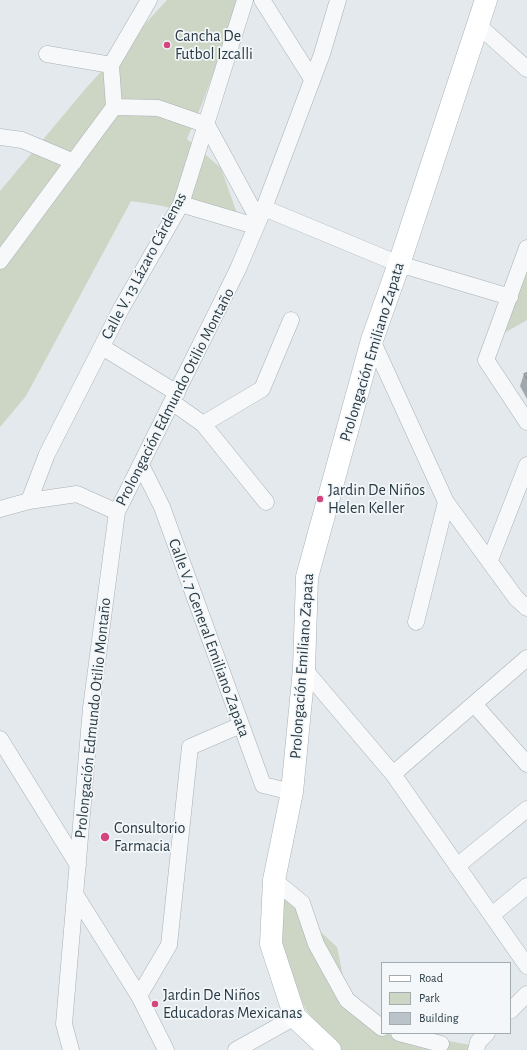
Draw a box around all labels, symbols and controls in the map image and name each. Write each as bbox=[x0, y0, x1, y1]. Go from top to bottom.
place label: Cancha De Futbol Izcalli bbox=[175, 26, 253, 64]
marker: Cancha De Futbol Izcalli bbox=[162, 40, 172, 50]
street label: Calle V. 13 Lázaro Cárdenas bbox=[97, 189, 191, 343]
street label: Prolongación Emiliano Zapata bbox=[336, 260, 408, 444]
street label: Prolongación Edmundo Otilio Montaño bbox=[111, 285, 239, 509]
place label: Jardin De Niños Helen Keller bbox=[328, 480, 425, 518]
marker: Jardin De Niños Helen Keller bbox=[315, 494, 325, 504]
street label: Calle V. 7 General Emiliano Zapata bbox=[164, 536, 254, 740]
street label: Prolongación Emiliano Zapata bbox=[286, 572, 318, 760]
street label: Prolongación Edmundo Otilio Montaño bbox=[71, 597, 115, 839]
place label: Consultorio Farmacia bbox=[114, 818, 185, 856]
marker: Consultorio Farmacia bbox=[99, 831, 111, 843]
legend bbox=[381, 962, 511, 1034]
text: Road bbox=[419, 972, 443, 984]
place label: Jardin De Niños Educadoras Mexicanas bbox=[163, 985, 302, 1023]
text: Park bbox=[419, 992, 440, 1004]
marker: Jardin De Niños Educadoras Mexicanas bbox=[150, 999, 160, 1009]
text: Building bbox=[419, 1012, 459, 1024]

